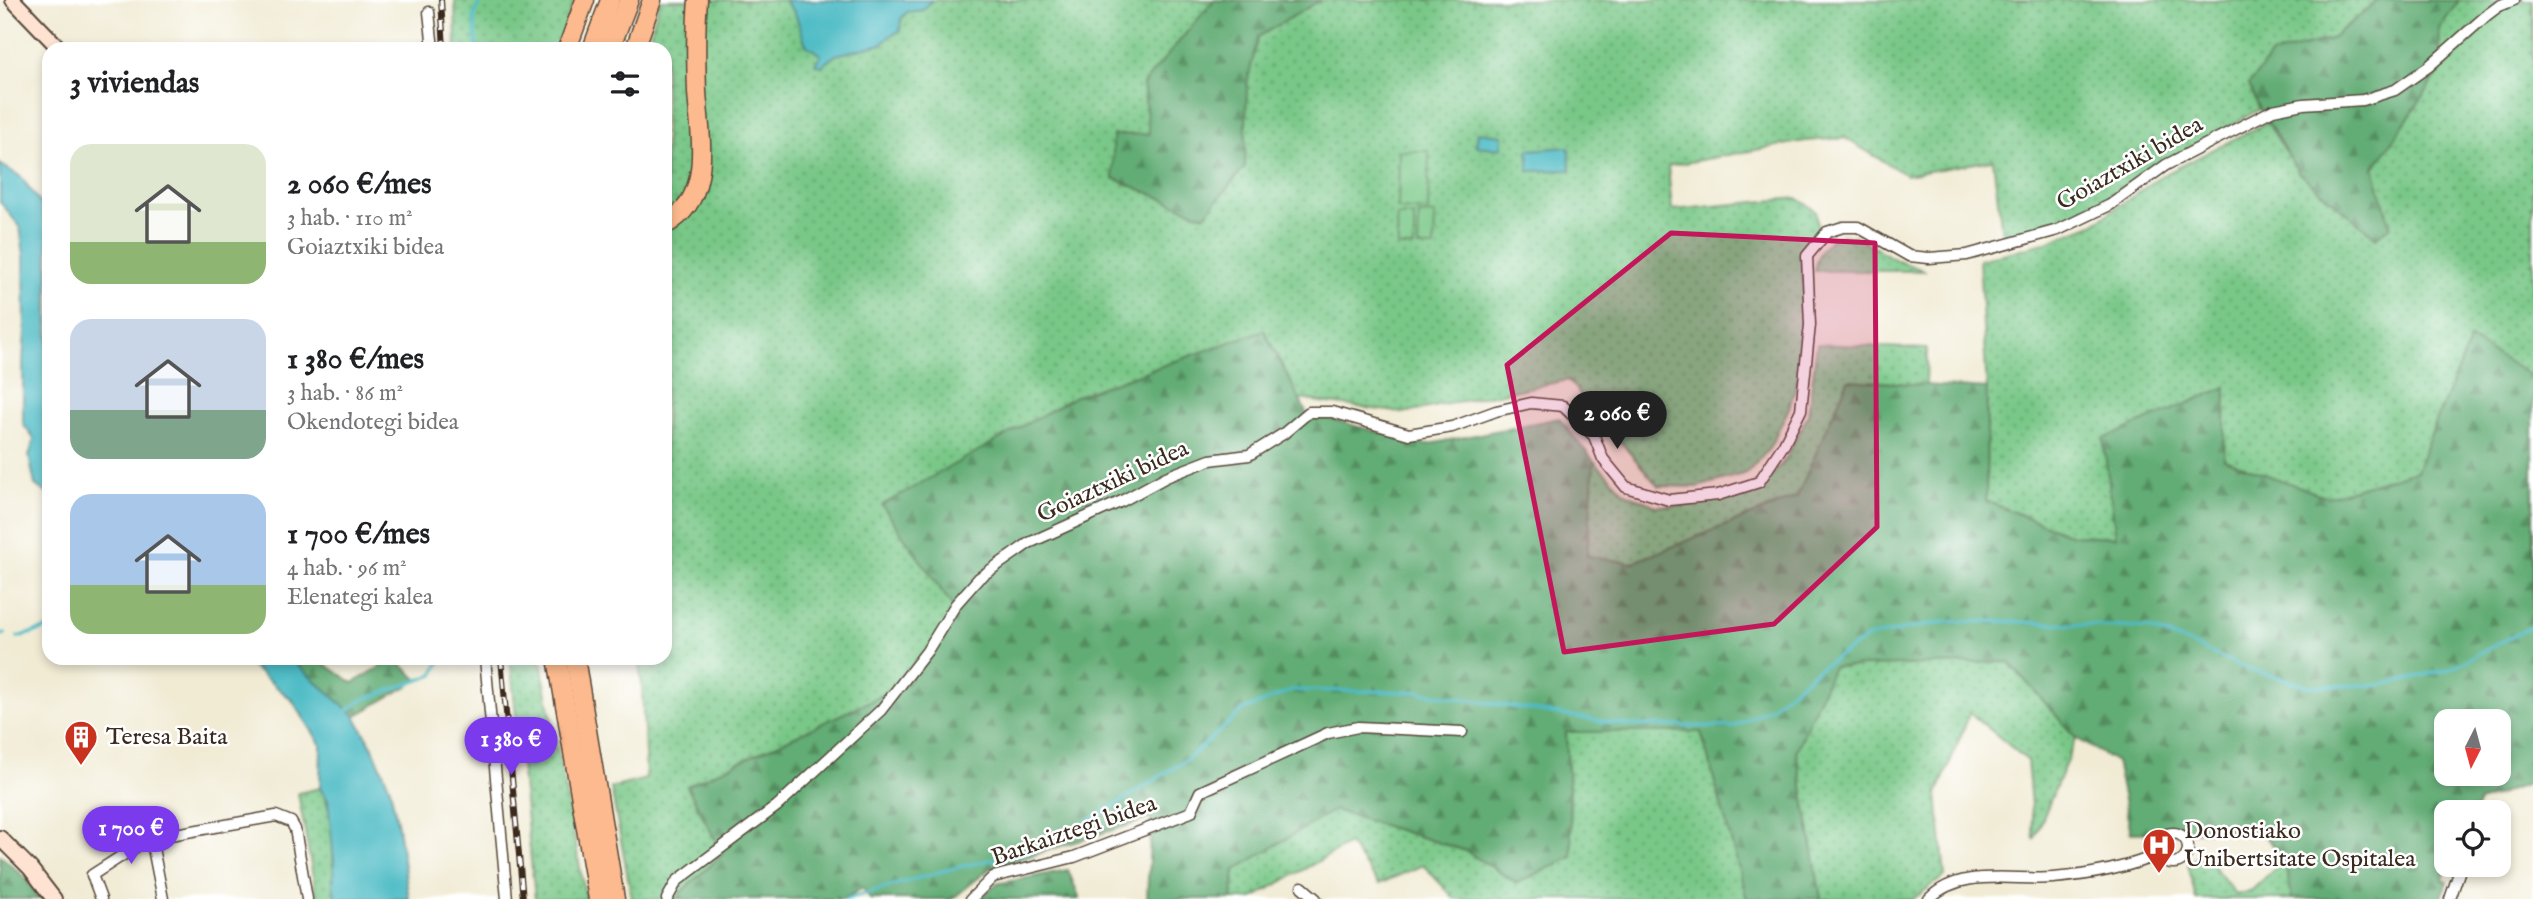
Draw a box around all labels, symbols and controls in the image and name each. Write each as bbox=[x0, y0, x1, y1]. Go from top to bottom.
text: 3 viviendas bbox=[70, 65, 199, 103]
icon: filters bbox=[606, 65, 644, 103]
street label: Goiaztxiki bidea bbox=[2051, 109, 2209, 218]
text: 2 060 €/mes bbox=[287, 166, 432, 204]
icon: home bbox=[126, 172, 210, 256]
text: 3 hab. · 110 m² bbox=[287, 204, 413, 233]
text: Goiaztxiki bidea bbox=[287, 233, 444, 262]
text: 1 380 €/mes bbox=[287, 341, 424, 379]
icon: home bbox=[126, 347, 210, 431]
text: 3 hab. · 86 m² bbox=[287, 379, 403, 408]
pin: 2 060 € bbox=[1552, 392, 1682, 451]
text: 2 060 € bbox=[1584, 399, 1650, 428]
text: Okendotegi bidea bbox=[287, 408, 459, 437]
street label: Goiaztxiki bidea bbox=[1032, 433, 1194, 531]
text: 1 700 €/mes bbox=[287, 516, 430, 554]
icon: home bbox=[126, 522, 210, 606]
text: 4 hab. · 96 m² bbox=[287, 554, 407, 583]
text: Elenategi kalea bbox=[287, 583, 433, 612]
north arrow bbox=[2434, 709, 2511, 786]
map controls bbox=[2434, 709, 2511, 877]
building icon: Teresa Baita bbox=[62, 718, 100, 767]
pin: 1 380 € bbox=[446, 718, 576, 777]
place label: Teresa Baita bbox=[106, 722, 228, 753]
text: 1 380 € bbox=[481, 725, 542, 754]
street label: Barkaiztegi bidea bbox=[987, 788, 1161, 874]
button: locate bbox=[2434, 800, 2511, 877]
pin: 1 700 € bbox=[66, 806, 196, 866]
text: 1 700 € bbox=[98, 814, 164, 843]
place label: Donostiako Unibertsitate Ospitalea bbox=[2184, 816, 2416, 875]
hospital icon: Donostiako Unibertsitate Ospitalea bbox=[2140, 826, 2178, 875]

